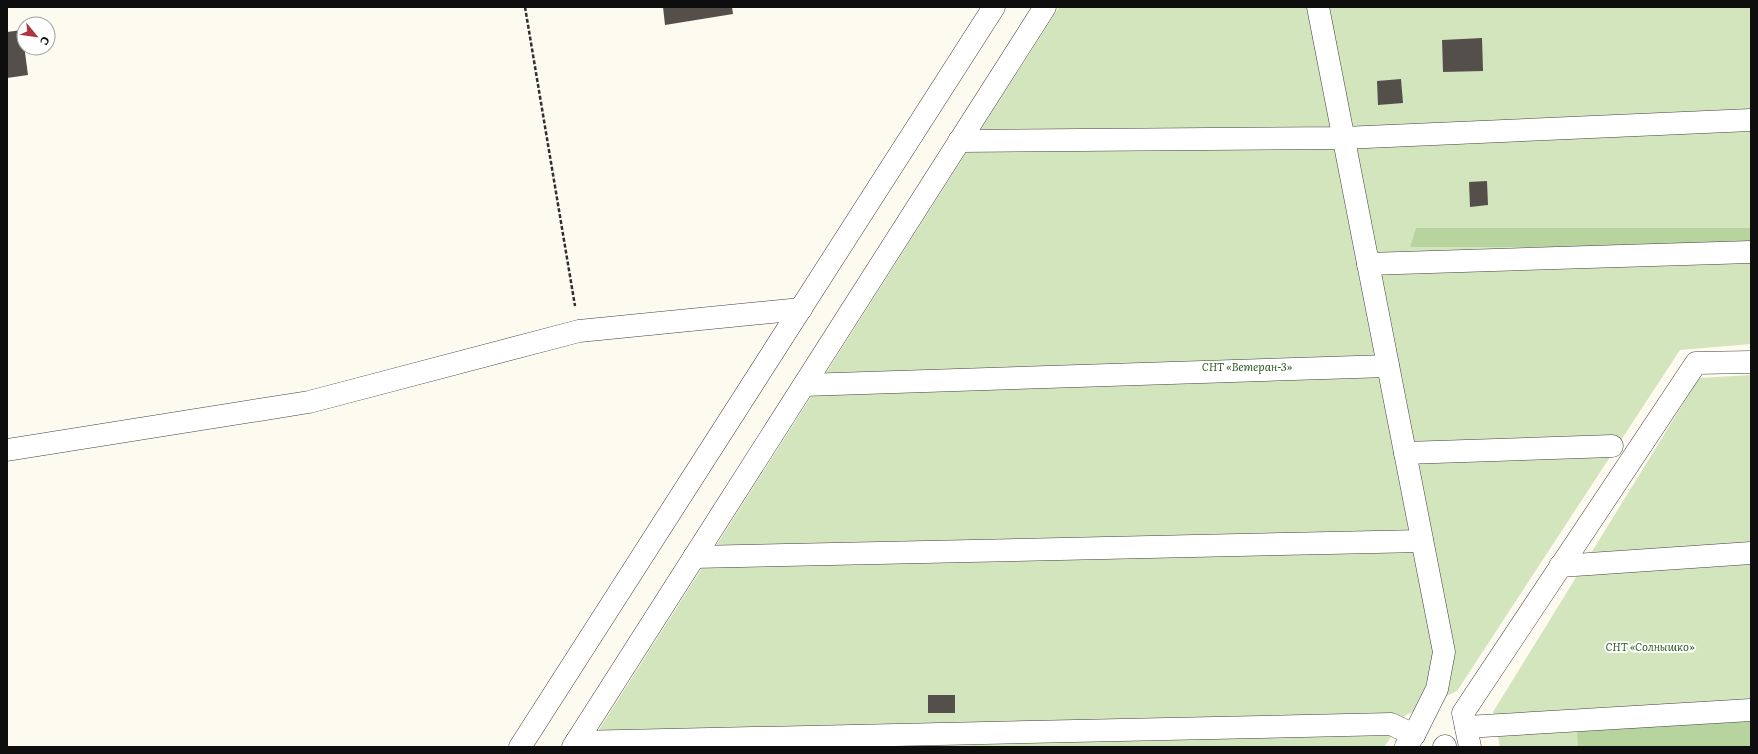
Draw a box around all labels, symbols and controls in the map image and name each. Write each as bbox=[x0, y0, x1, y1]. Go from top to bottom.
north arrow bbox=[16, 16, 56, 56]
text: С bbox=[37, 34, 55, 49]
park label: СНТ «Ветеран-3» bbox=[1202, 358, 1293, 374]
park label: СНТ «Солнышко» bbox=[1606, 638, 1695, 654]

